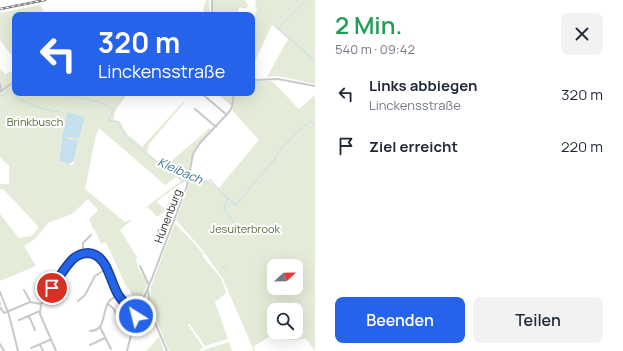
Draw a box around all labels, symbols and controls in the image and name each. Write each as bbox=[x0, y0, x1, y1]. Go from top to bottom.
text: 2 Min. bbox=[335, 8, 402, 41]
button: close bbox=[561, 13, 603, 55]
text: 320 m bbox=[98, 23, 180, 61]
icon: left bbox=[32, 28, 84, 80]
text: 540 m · 09:42 bbox=[335, 40, 415, 58]
text: Linckensstraße bbox=[98, 59, 225, 83]
text: Links abbiegen bbox=[369, 75, 477, 96]
icon: left bbox=[335, 83, 357, 105]
text: 320 m bbox=[561, 84, 603, 105]
text: Linckensstraße bbox=[369, 96, 461, 114]
park label: Brinkbusch bbox=[7, 114, 63, 129]
icon: arrive bbox=[335, 135, 357, 157]
text: Ziel erreicht bbox=[369, 136, 458, 157]
text: 220 m bbox=[561, 136, 603, 157]
water label: Kleibach bbox=[155, 153, 206, 188]
street label: Hünenburg bbox=[150, 187, 185, 245]
park label: Jesuiterbrook bbox=[210, 221, 280, 236]
north arrow bbox=[267, 259, 303, 295]
map controls bbox=[267, 259, 303, 339]
pin bbox=[35, 271, 69, 305]
icon: arrive bbox=[41, 277, 63, 299]
position arrow bbox=[115, 295, 157, 337]
button: Beenden bbox=[335, 297, 465, 343]
button: Teilen bbox=[473, 297, 603, 343]
button: search bbox=[267, 303, 303, 339]

